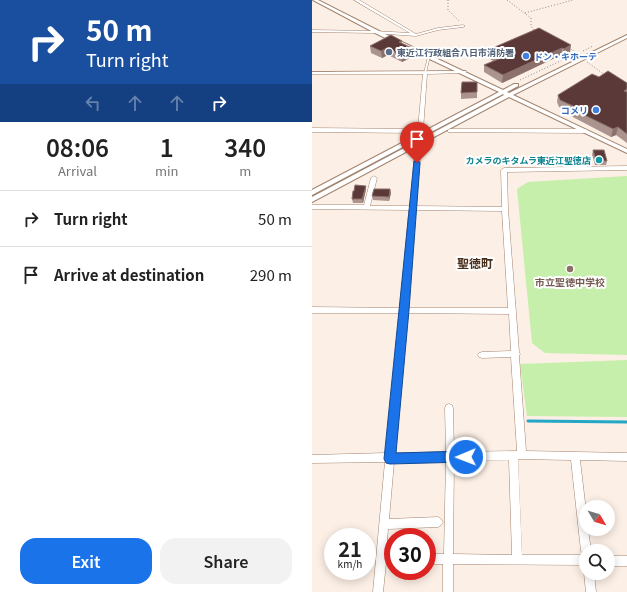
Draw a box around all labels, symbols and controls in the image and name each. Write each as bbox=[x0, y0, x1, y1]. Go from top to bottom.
text: 50 m bbox=[86, 9, 152, 49]
icon: right bbox=[20, 16, 72, 68]
text: Turn right bbox=[86, 46, 169, 72]
place label: 東近江行政組合八日市消防署 bbox=[397, 46, 514, 59]
marker: 東近江行政組合八日市消防署 bbox=[384, 47, 394, 57]
place label: ドン・キホーテ bbox=[534, 50, 597, 63]
marker: ドン・キホーテ bbox=[521, 51, 531, 61]
icon: left bbox=[82, 92, 104, 114]
icon: ahead bbox=[124, 92, 146, 114]
icon: ahead bbox=[166, 92, 188, 114]
icon: right bbox=[208, 92, 230, 114]
place label: コメリ bbox=[561, 104, 588, 117]
marker: コメリ bbox=[591, 105, 601, 115]
pin bbox=[400, 122, 434, 163]
icon: arrive bbox=[406, 128, 428, 150]
text: 08:06 bbox=[46, 129, 109, 164]
text: 1 bbox=[160, 129, 174, 164]
text: 340 bbox=[224, 129, 266, 164]
place label: カメラのキタムラ東近江聖徳店 bbox=[465, 154, 591, 167]
marker: カメラのキタムラ東近江聖徳店 bbox=[594, 155, 604, 165]
text: Arrival bbox=[58, 161, 97, 180]
text: min bbox=[155, 161, 178, 180]
text: m bbox=[239, 161, 251, 180]
icon: right bbox=[20, 208, 42, 230]
text: Turn right bbox=[54, 208, 128, 229]
text: 50 m bbox=[258, 208, 292, 229]
district label: 聖徳町 bbox=[457, 254, 493, 271]
icon: arrive bbox=[20, 264, 42, 286]
text: Arrive at destination bbox=[54, 264, 204, 285]
text: 290 m bbox=[250, 264, 292, 285]
marker: 市立聖徳中学校 bbox=[565, 264, 575, 274]
place label: 市立聖徳中学校 bbox=[535, 274, 605, 289]
position arrow bbox=[445, 436, 487, 478]
north arrow bbox=[579, 500, 615, 536]
map controls bbox=[579, 500, 615, 580]
speed limit sign: 30 bbox=[384, 528, 436, 580]
text: 21 bbox=[338, 534, 362, 563]
button: Exit bbox=[20, 538, 152, 584]
button: Share bbox=[160, 538, 292, 584]
button: search bbox=[579, 544, 615, 580]
text: km/h bbox=[338, 556, 362, 571]

